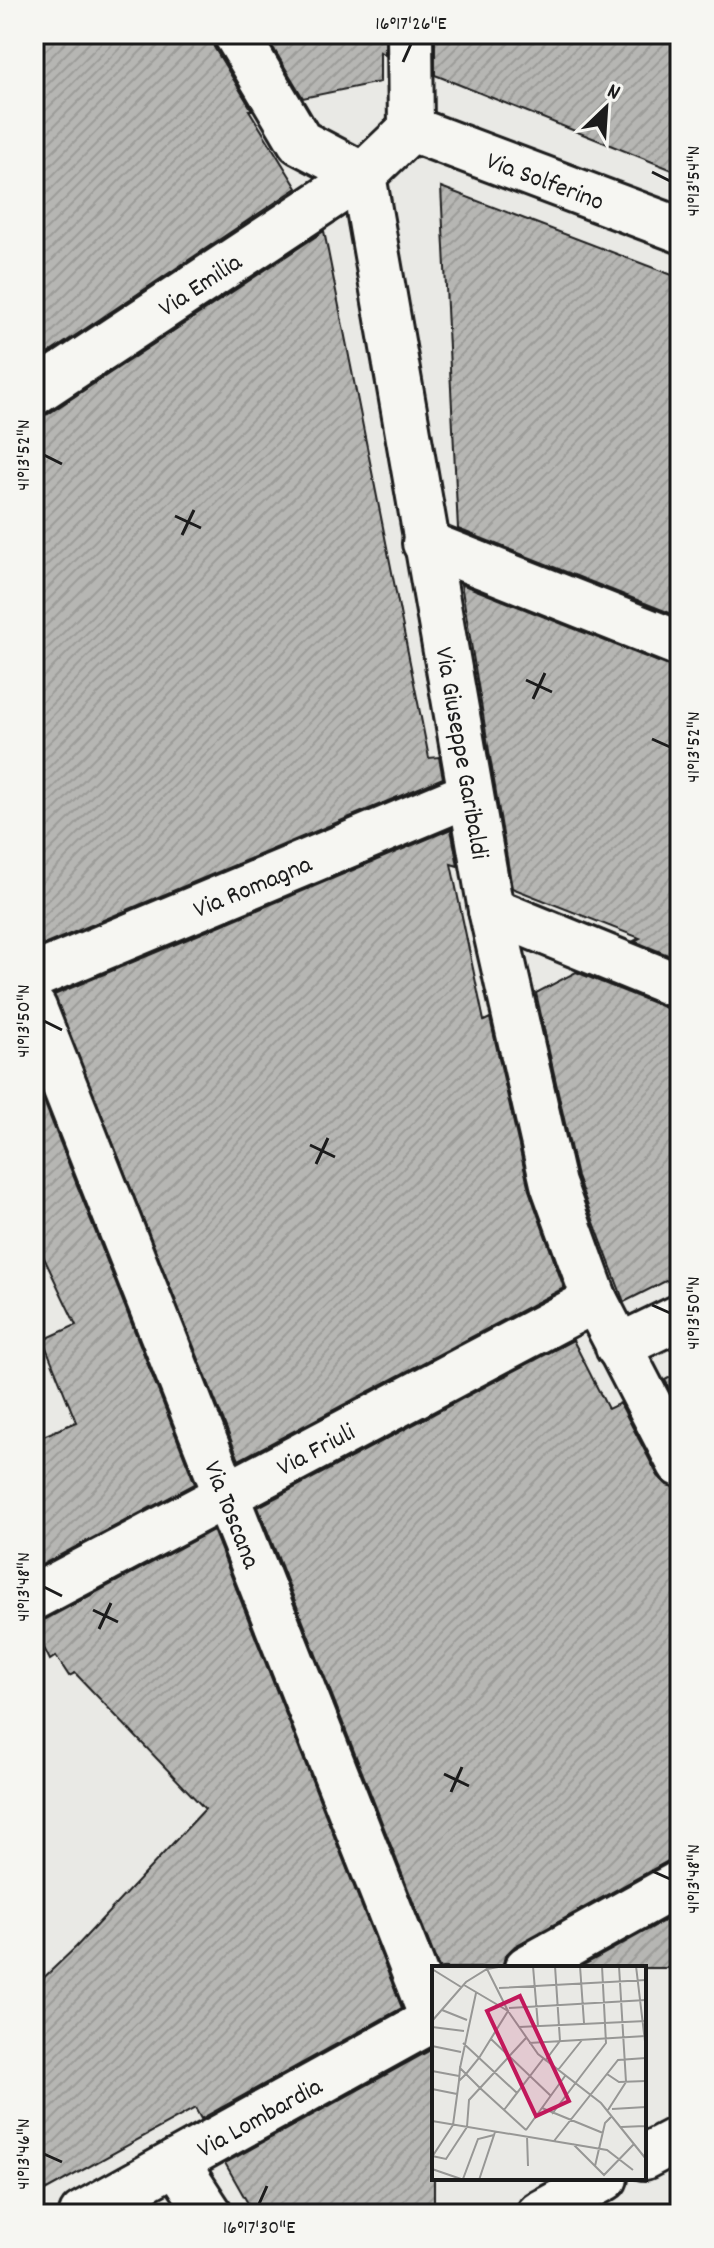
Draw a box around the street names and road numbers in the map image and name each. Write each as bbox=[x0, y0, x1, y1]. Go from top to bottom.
street label: Via Solferino bbox=[480, 144, 609, 222]
street label: Via Emilia bbox=[152, 245, 251, 328]
street label: Via Giuseppe Garibaldi bbox=[424, 644, 497, 863]
street label: Via Romagna bbox=[188, 847, 319, 930]
street label: Via Friuli bbox=[271, 1415, 363, 1487]
street label: Via Toscana bbox=[192, 1456, 268, 1575]
street label: Via Lombardia bbox=[191, 2069, 330, 2169]

